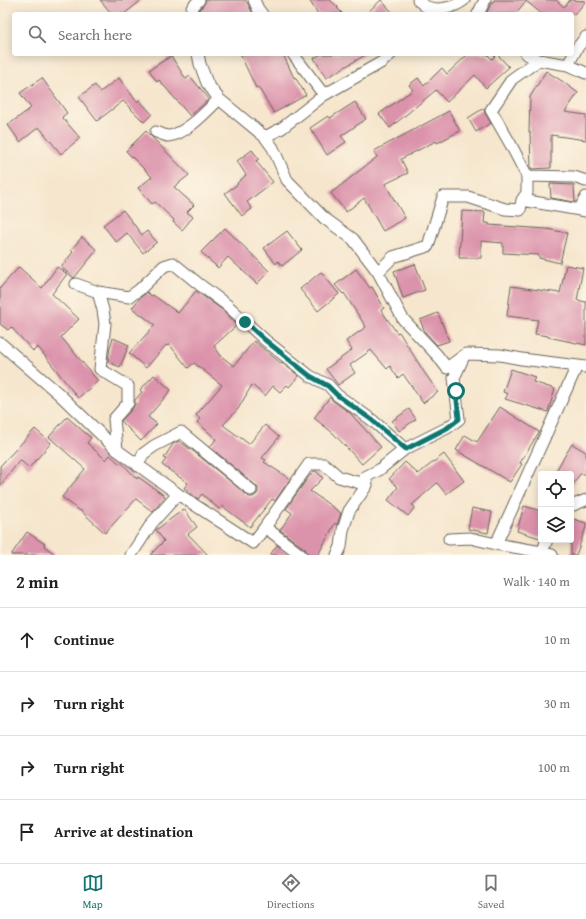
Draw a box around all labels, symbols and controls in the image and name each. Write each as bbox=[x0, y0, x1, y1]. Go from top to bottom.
search box bbox=[12, 12, 574, 56]
icon: search bbox=[26, 23, 48, 45]
text: Search here bbox=[58, 24, 132, 45]
route end bbox=[236, 313, 254, 331]
route start bbox=[447, 382, 465, 400]
map controls bbox=[538, 471, 574, 543]
button: locate bbox=[538, 471, 574, 507]
button: layers bbox=[538, 507, 574, 543]
text: 2 min bbox=[16, 569, 58, 594]
text: Walk · 140 m bbox=[503, 572, 570, 591]
icon: ahead bbox=[16, 629, 38, 651]
text: Continue bbox=[54, 629, 115, 650]
text: 10 m bbox=[544, 630, 570, 649]
icon: right bbox=[16, 693, 38, 715]
text: Turn right bbox=[54, 693, 125, 714]
text: 30 m bbox=[544, 694, 570, 713]
icon: right bbox=[16, 757, 38, 779]
text: Turn right bbox=[54, 757, 125, 778]
text: 100 m bbox=[538, 758, 570, 777]
icon: arrive bbox=[16, 821, 38, 843]
text: Arrive at destination bbox=[54, 821, 193, 842]
tab: Map bbox=[82, 872, 104, 912]
tab: Directions bbox=[267, 872, 314, 912]
tab: Saved bbox=[478, 872, 504, 912]

